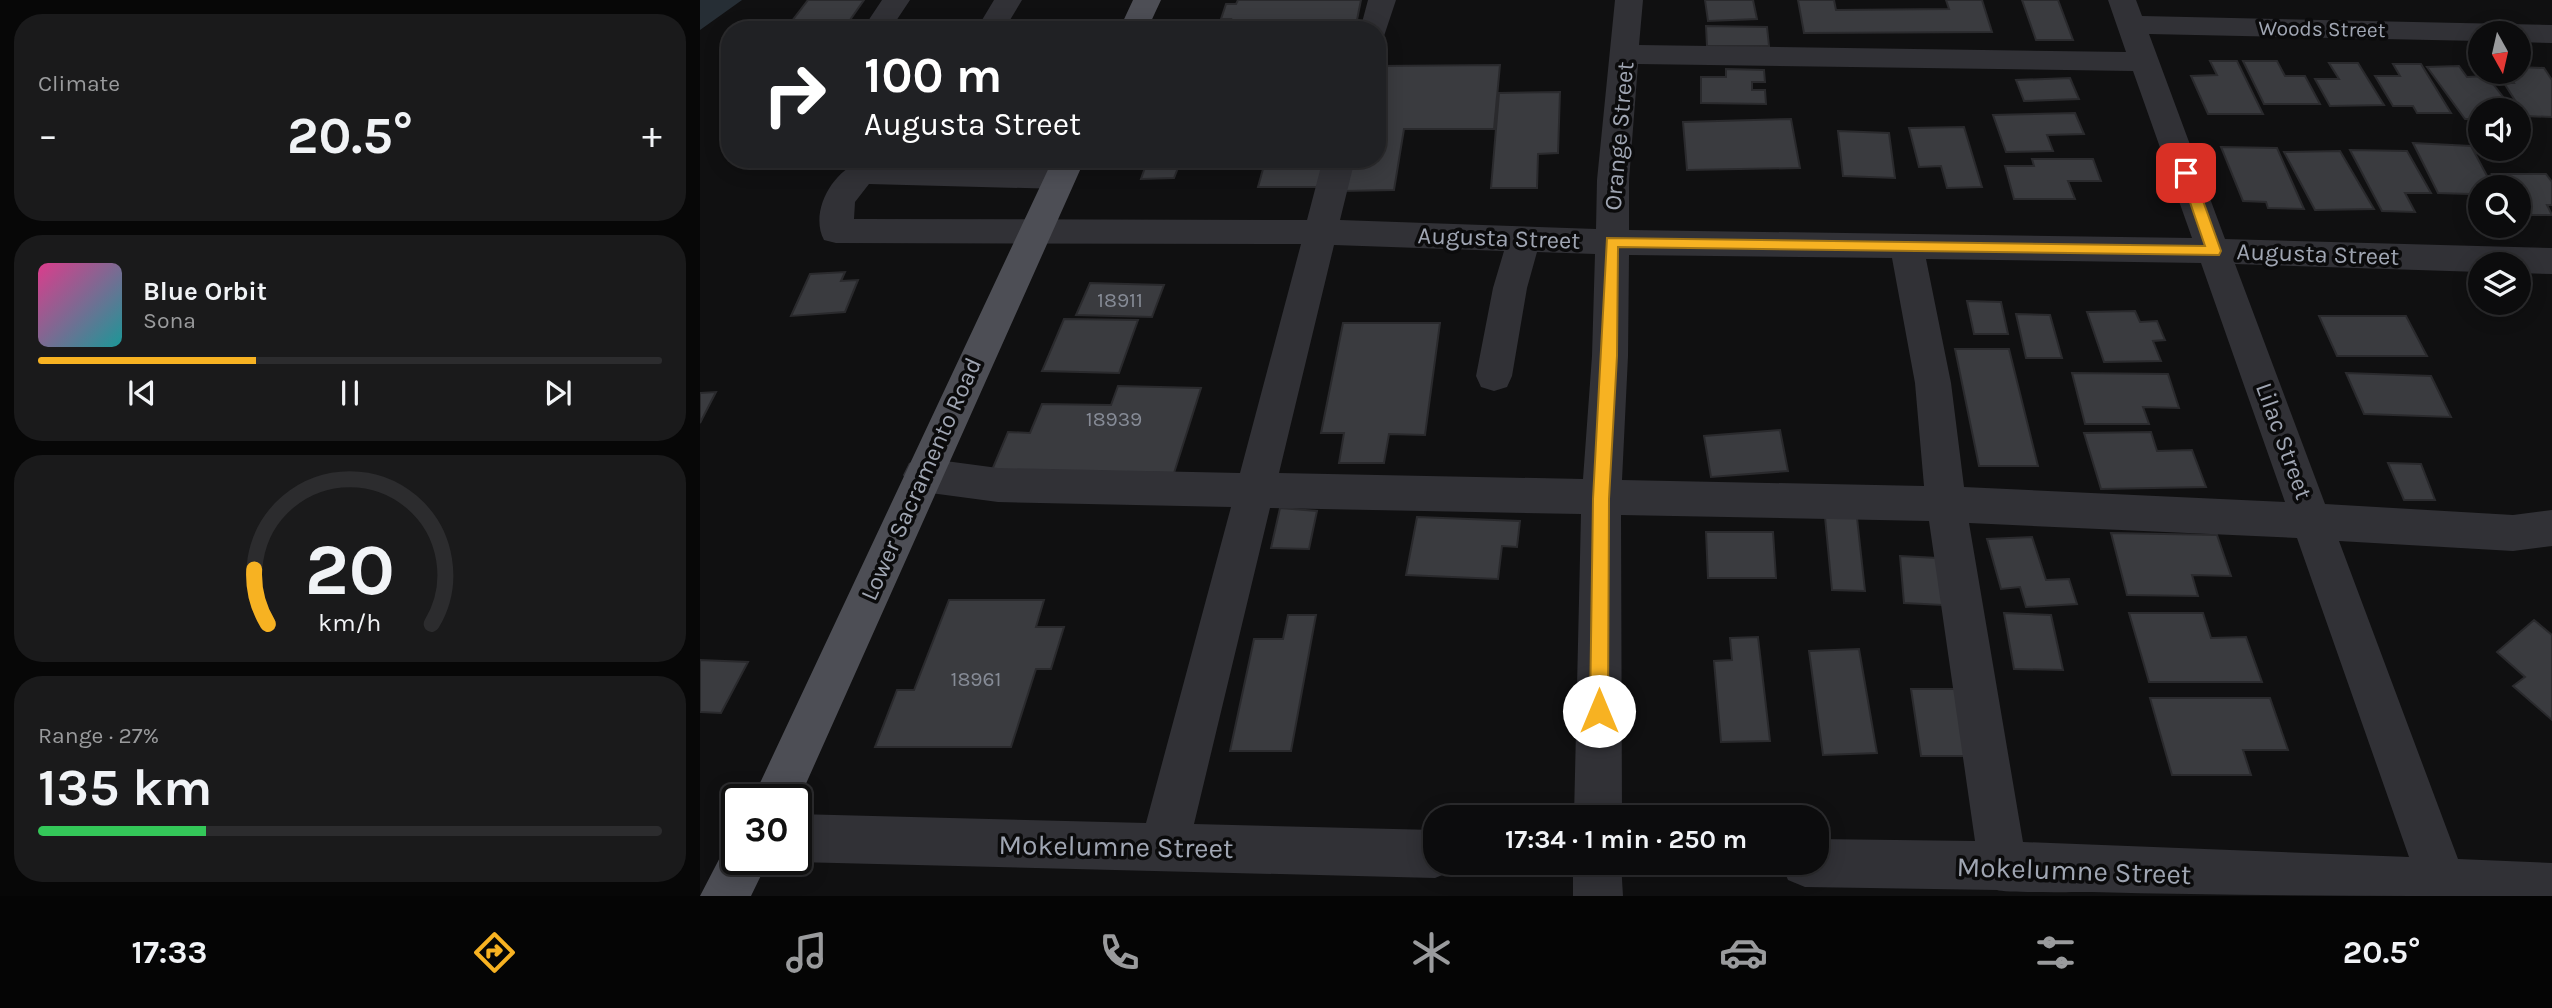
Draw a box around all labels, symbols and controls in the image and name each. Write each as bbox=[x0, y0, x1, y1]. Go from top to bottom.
street label: Woods Street bbox=[2258, 16, 2386, 42]
north arrow bbox=[2468, 21, 2530, 84]
map controls bbox=[2468, 21, 2531, 315]
text: 100 m bbox=[864, 47, 1002, 104]
icon: right bbox=[749, 49, 840, 140]
street label: Orange Street bbox=[1599, 60, 1639, 212]
text: Climate bbox=[38, 70, 120, 97]
button: sound bbox=[2468, 98, 2531, 161]
text: 20.5° bbox=[287, 105, 413, 166]
text: Augusta Street bbox=[864, 106, 1081, 143]
text: − bbox=[38, 113, 58, 158]
text: + bbox=[642, 113, 662, 158]
pin bbox=[2156, 143, 2216, 203]
icon: arrive bbox=[2167, 154, 2205, 192]
button: search bbox=[2468, 175, 2531, 238]
street label: Augusta Street bbox=[1417, 221, 1581, 255]
street label: Augusta Street bbox=[2236, 237, 2400, 271]
button: layers bbox=[2468, 252, 2531, 315]
text: Blue Orbit bbox=[143, 276, 267, 307]
house number: 18911 bbox=[1097, 288, 1143, 312]
text: Sona bbox=[143, 307, 196, 334]
street label: Lower Sacramento Road bbox=[855, 353, 987, 605]
icon: previous bbox=[123, 374, 161, 412]
icon: pause bbox=[331, 374, 369, 412]
icon: next bbox=[539, 374, 577, 412]
street label: Lilac Street bbox=[2250, 379, 2318, 503]
house number: 18939 bbox=[1086, 407, 1142, 431]
text: 20 bbox=[305, 528, 395, 613]
text: km/h bbox=[318, 608, 382, 637]
house number: 18961 bbox=[951, 667, 1002, 691]
position arrow bbox=[1562, 674, 1636, 748]
text: Range · 27% bbox=[38, 722, 159, 749]
text: 135 km bbox=[38, 757, 212, 818]
speed limit sign: 30 bbox=[721, 784, 812, 875]
text: 17:34 · 1 min · 250 m bbox=[1505, 824, 1747, 855]
street label: Mokelumne Street bbox=[998, 828, 1234, 865]
street label: Mokelumne Street bbox=[1956, 850, 2192, 891]
icon: directions bbox=[470, 928, 519, 977]
icon: music bbox=[782, 928, 831, 977]
icon: phone bbox=[1095, 928, 1144, 977]
icon: climate bbox=[1407, 928, 1456, 977]
icon: car bbox=[1719, 928, 1768, 977]
icon: filters bbox=[2031, 928, 2080, 977]
text: 17:33 bbox=[132, 934, 207, 971]
text: 20.5° bbox=[2343, 934, 2420, 971]

